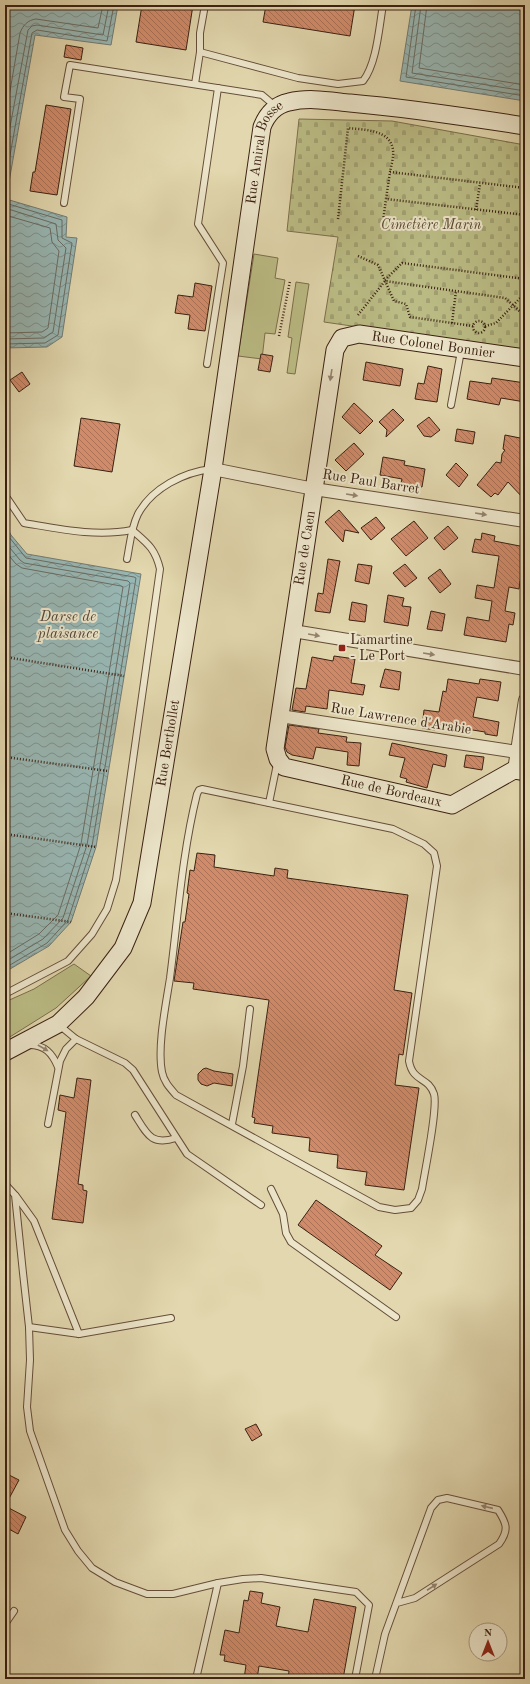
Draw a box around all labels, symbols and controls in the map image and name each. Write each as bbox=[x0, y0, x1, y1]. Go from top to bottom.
street label: Rue Amiral Bosse bbox=[244, 98, 285, 205]
park label: Cimetière Marin bbox=[381, 218, 481, 232]
street label: Rue Colonel Bonnier bbox=[370, 329, 496, 361]
one-way arrow bbox=[328, 369, 334, 381]
street label: Rue Paul Barret bbox=[321, 467, 421, 497]
one-way arrow bbox=[346, 492, 358, 498]
street label: Rue de Caen bbox=[292, 509, 318, 587]
one-way arrow bbox=[475, 511, 487, 517]
water label: Darse de plaisance bbox=[36, 610, 98, 642]
one-way arrow bbox=[308, 632, 320, 638]
place label: Lamartine - Le Port bbox=[350, 633, 413, 663]
marker: Lamartine - Le Port bbox=[337, 643, 347, 653]
one-way arrow bbox=[423, 651, 436, 657]
street label: Rue Berthollet bbox=[154, 698, 182, 788]
street label: Rue Lawrence d'Arabie bbox=[330, 701, 472, 737]
street label: Rue de Bordeaux bbox=[339, 773, 443, 810]
one-way arrow bbox=[37, 1045, 49, 1052]
one-way arrow bbox=[481, 1504, 493, 1510]
one-way arrow bbox=[427, 1583, 437, 1591]
north arrow bbox=[468, 1622, 508, 1662]
text: N bbox=[484, 1628, 493, 1639]

